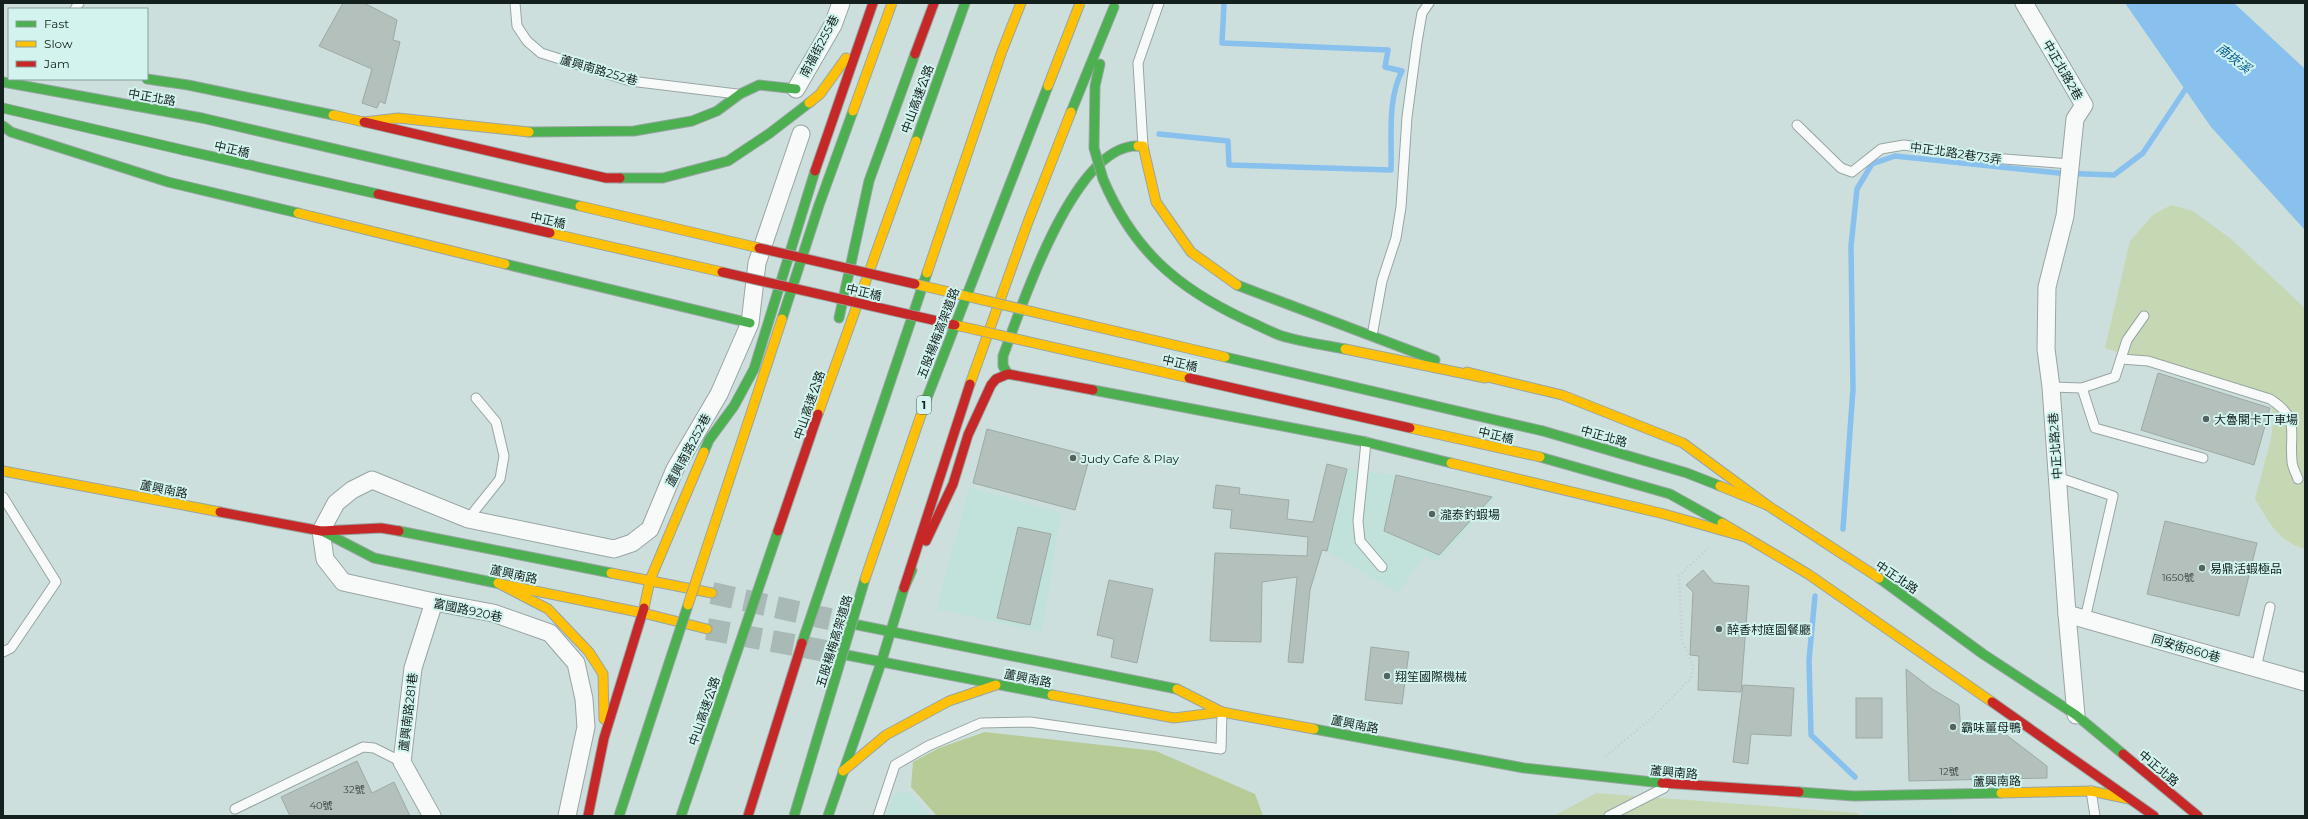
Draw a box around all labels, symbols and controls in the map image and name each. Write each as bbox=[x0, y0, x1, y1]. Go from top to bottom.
legend bbox=[8, 8, 148, 80]
street label: 南福街255巷 bbox=[796, 12, 842, 80]
text: Fast bbox=[44, 16, 69, 31]
text: Slow bbox=[44, 36, 73, 51]
street label: 中正北路2巷 bbox=[2040, 37, 2086, 103]
water label: 南崁溪 bbox=[2214, 40, 2256, 77]
street label: 蘆興南路252巷 bbox=[558, 52, 640, 88]
text: Jam bbox=[43, 56, 70, 71]
street label: 中山高速公路 bbox=[898, 63, 936, 135]
street label: 中正北路 bbox=[127, 85, 177, 109]
street label: 中正橋 bbox=[213, 138, 251, 160]
street label: 中正北路2巷73弄 bbox=[1909, 139, 2003, 167]
street label: 中正橋 bbox=[529, 209, 567, 231]
street label: 中正橋 bbox=[845, 281, 883, 303]
street label: 五股楊梅高架道路 bbox=[914, 285, 962, 381]
street label: 中正橋 bbox=[1161, 352, 1199, 374]
street label: 中山高速公路 bbox=[790, 369, 828, 441]
road number: 1 bbox=[917, 396, 931, 414]
street label: 蘆興南路252巷 bbox=[663, 411, 713, 489]
street label: 中正北路2巷 bbox=[2045, 412, 2065, 480]
place label: 大魯閣卡丁車場 bbox=[2214, 412, 2298, 427]
marker: 大魯閣卡丁車場 bbox=[2201, 414, 2211, 424]
street label: 中正北路 bbox=[1579, 422, 1629, 450]
street label: 中正橋 bbox=[1477, 424, 1515, 446]
place label: Judy Cafe & Play bbox=[1080, 451, 1180, 466]
marker: Judy Cafe & Play bbox=[1068, 453, 1078, 463]
street label: 蘆興南路 bbox=[139, 477, 189, 501]
place label: 瀧泰釣蝦場 bbox=[1440, 507, 1500, 522]
marker: 瀧泰釣蝦場 bbox=[1427, 509, 1437, 519]
street label: 中正北路 bbox=[1873, 557, 1921, 597]
place label: 易鼎活蝦極品 bbox=[2210, 561, 2282, 576]
street label: 蘆興南路 bbox=[489, 562, 539, 586]
marker: 易鼎活蝦極品 bbox=[2197, 563, 2207, 573]
house number: 1650號 bbox=[2162, 571, 2194, 584]
street label: 五股楊梅高架道路 bbox=[813, 593, 855, 689]
street label: 富國路920巷 bbox=[432, 595, 504, 625]
place label: 醉香村庭園餐廳 bbox=[1727, 622, 1811, 637]
marker: 醉香村庭園餐廳 bbox=[1714, 624, 1724, 634]
street label: 同安街860巷 bbox=[2150, 631, 2222, 665]
street label: 蘆興南路 bbox=[1003, 666, 1053, 690]
place label: 翔笙國際機械 bbox=[1395, 669, 1467, 684]
marker: 翔笙國際機械 bbox=[1382, 671, 1392, 681]
street label: 蘆興南路281巷 bbox=[396, 672, 420, 752]
street label: 中山高速公路 bbox=[685, 675, 723, 747]
street label: 蘆興南路 bbox=[1330, 712, 1380, 736]
place label: 霸味薑母鴨 bbox=[1961, 720, 2021, 735]
marker: 霸味薑母鴨 bbox=[1948, 722, 1958, 732]
street label: 中正北路 bbox=[2136, 747, 2182, 789]
street label: 蘆興南路 bbox=[1649, 762, 1699, 782]
house number: 12號 bbox=[1939, 765, 1959, 778]
street label: 蘆興南路 bbox=[1973, 773, 2021, 789]
house number: 32號 bbox=[343, 783, 365, 796]
house number: 40號 bbox=[309, 799, 333, 812]

